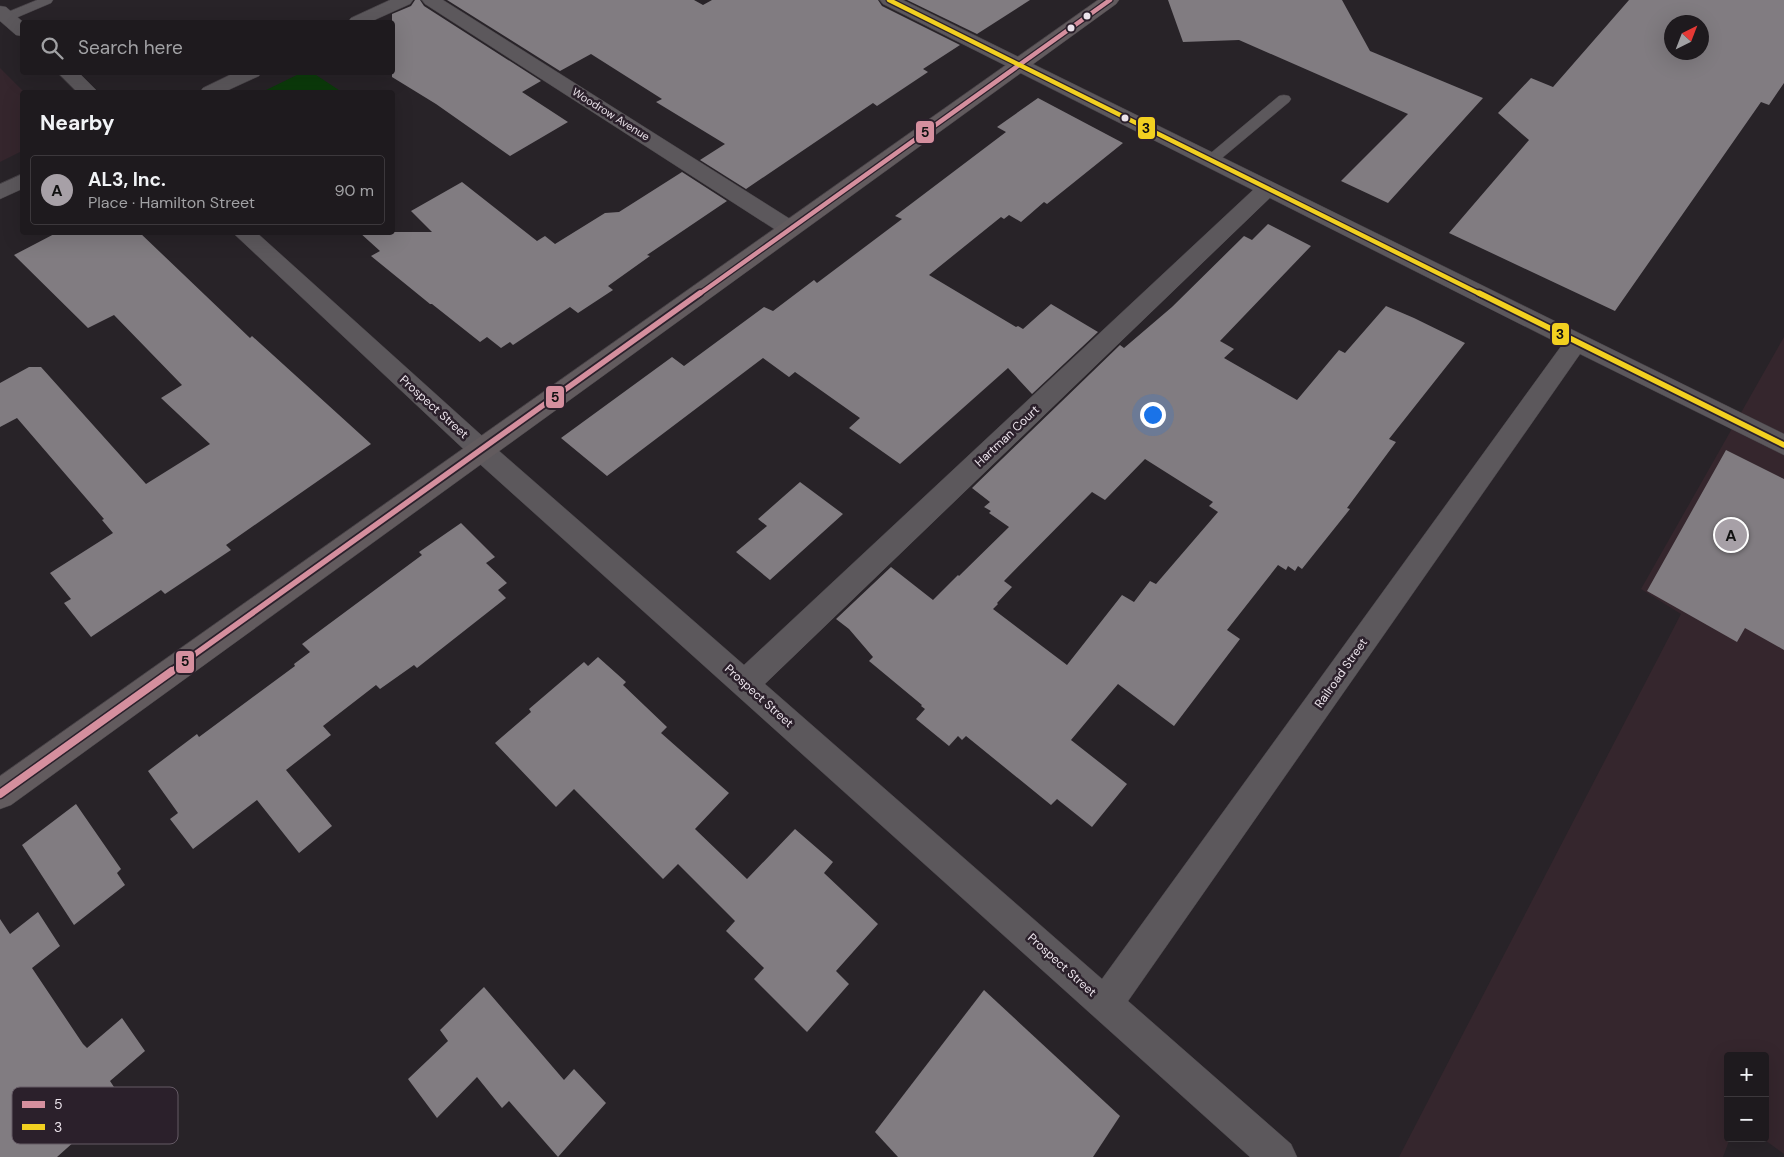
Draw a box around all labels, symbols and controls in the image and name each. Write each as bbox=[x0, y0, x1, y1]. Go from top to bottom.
unlabelled marker bbox=[1082, 11, 1092, 21]
north arrow bbox=[1664, 15, 1709, 60]
search box bbox=[20, 20, 395, 75]
unlabelled marker bbox=[1066, 23, 1076, 33]
icon: search bbox=[38, 34, 66, 62]
text: Search here bbox=[78, 35, 183, 60]
street label: Woodrow Avenue bbox=[570, 85, 652, 143]
text: Nearby bbox=[40, 109, 114, 137]
unlabelled marker bbox=[1120, 113, 1130, 123]
line badge: 3 bbox=[1137, 116, 1156, 140]
text: 3 bbox=[1142, 119, 1150, 137]
line badge: 5 bbox=[915, 120, 935, 144]
text: 5 bbox=[921, 123, 929, 141]
text: AL3, Inc. bbox=[88, 167, 166, 192]
text: A bbox=[51, 180, 63, 201]
text: 90 m bbox=[334, 180, 374, 201]
text: Place · Hamilton Street bbox=[88, 192, 255, 213]
line badge: 3 bbox=[1551, 322, 1570, 346]
text: 3 bbox=[1556, 325, 1564, 343]
street label: Prospect Street bbox=[396, 372, 472, 442]
line badge: 5 bbox=[545, 385, 565, 409]
text: 5 bbox=[551, 388, 559, 406]
street label: Hartman Court bbox=[971, 402, 1043, 470]
your location bbox=[1140, 402, 1166, 428]
pin: A bbox=[1715, 516, 1747, 554]
street label: Railroad Street bbox=[1311, 635, 1371, 711]
line badge: 5 bbox=[175, 650, 195, 674]
text: 5 bbox=[181, 652, 189, 670]
street label: Prospect Street bbox=[721, 661, 797, 731]
street label: Prospect Street bbox=[1024, 930, 1100, 1000]
map controls bbox=[1724, 1052, 1769, 1142]
button: + bbox=[1724, 1052, 1769, 1097]
legend bbox=[12, 1087, 178, 1144]
text: 5 bbox=[54, 1095, 63, 1113]
button: − bbox=[1724, 1097, 1769, 1142]
text: 3 bbox=[54, 1118, 62, 1136]

